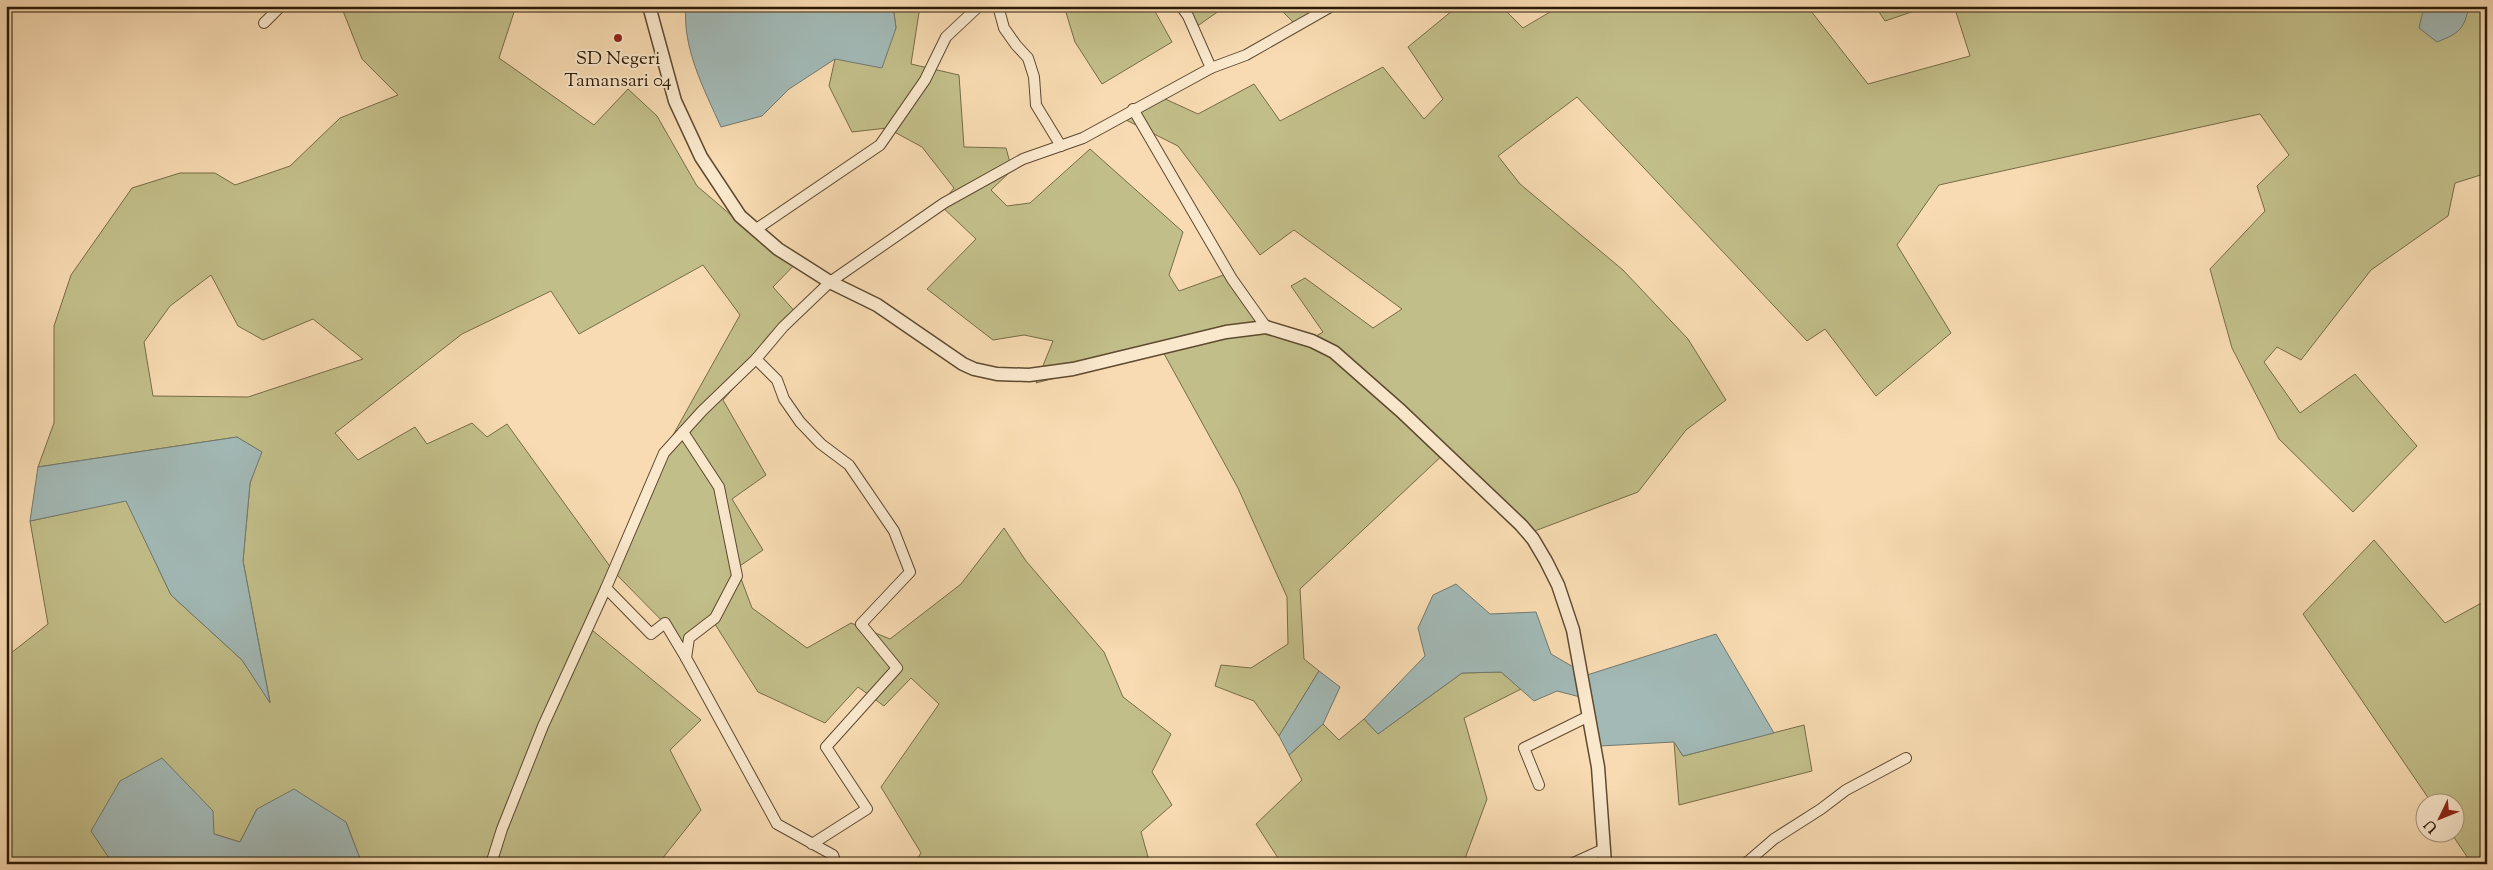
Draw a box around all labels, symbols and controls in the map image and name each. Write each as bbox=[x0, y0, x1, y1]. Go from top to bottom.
marker: SD Negeri Tamansari 04 bbox=[612, 32, 624, 44]
place label: SD Negeri Tamansari 04 bbox=[564, 46, 672, 95]
north arrow bbox=[2416, 792, 2466, 842]
text: U bbox=[2420, 814, 2443, 836]

